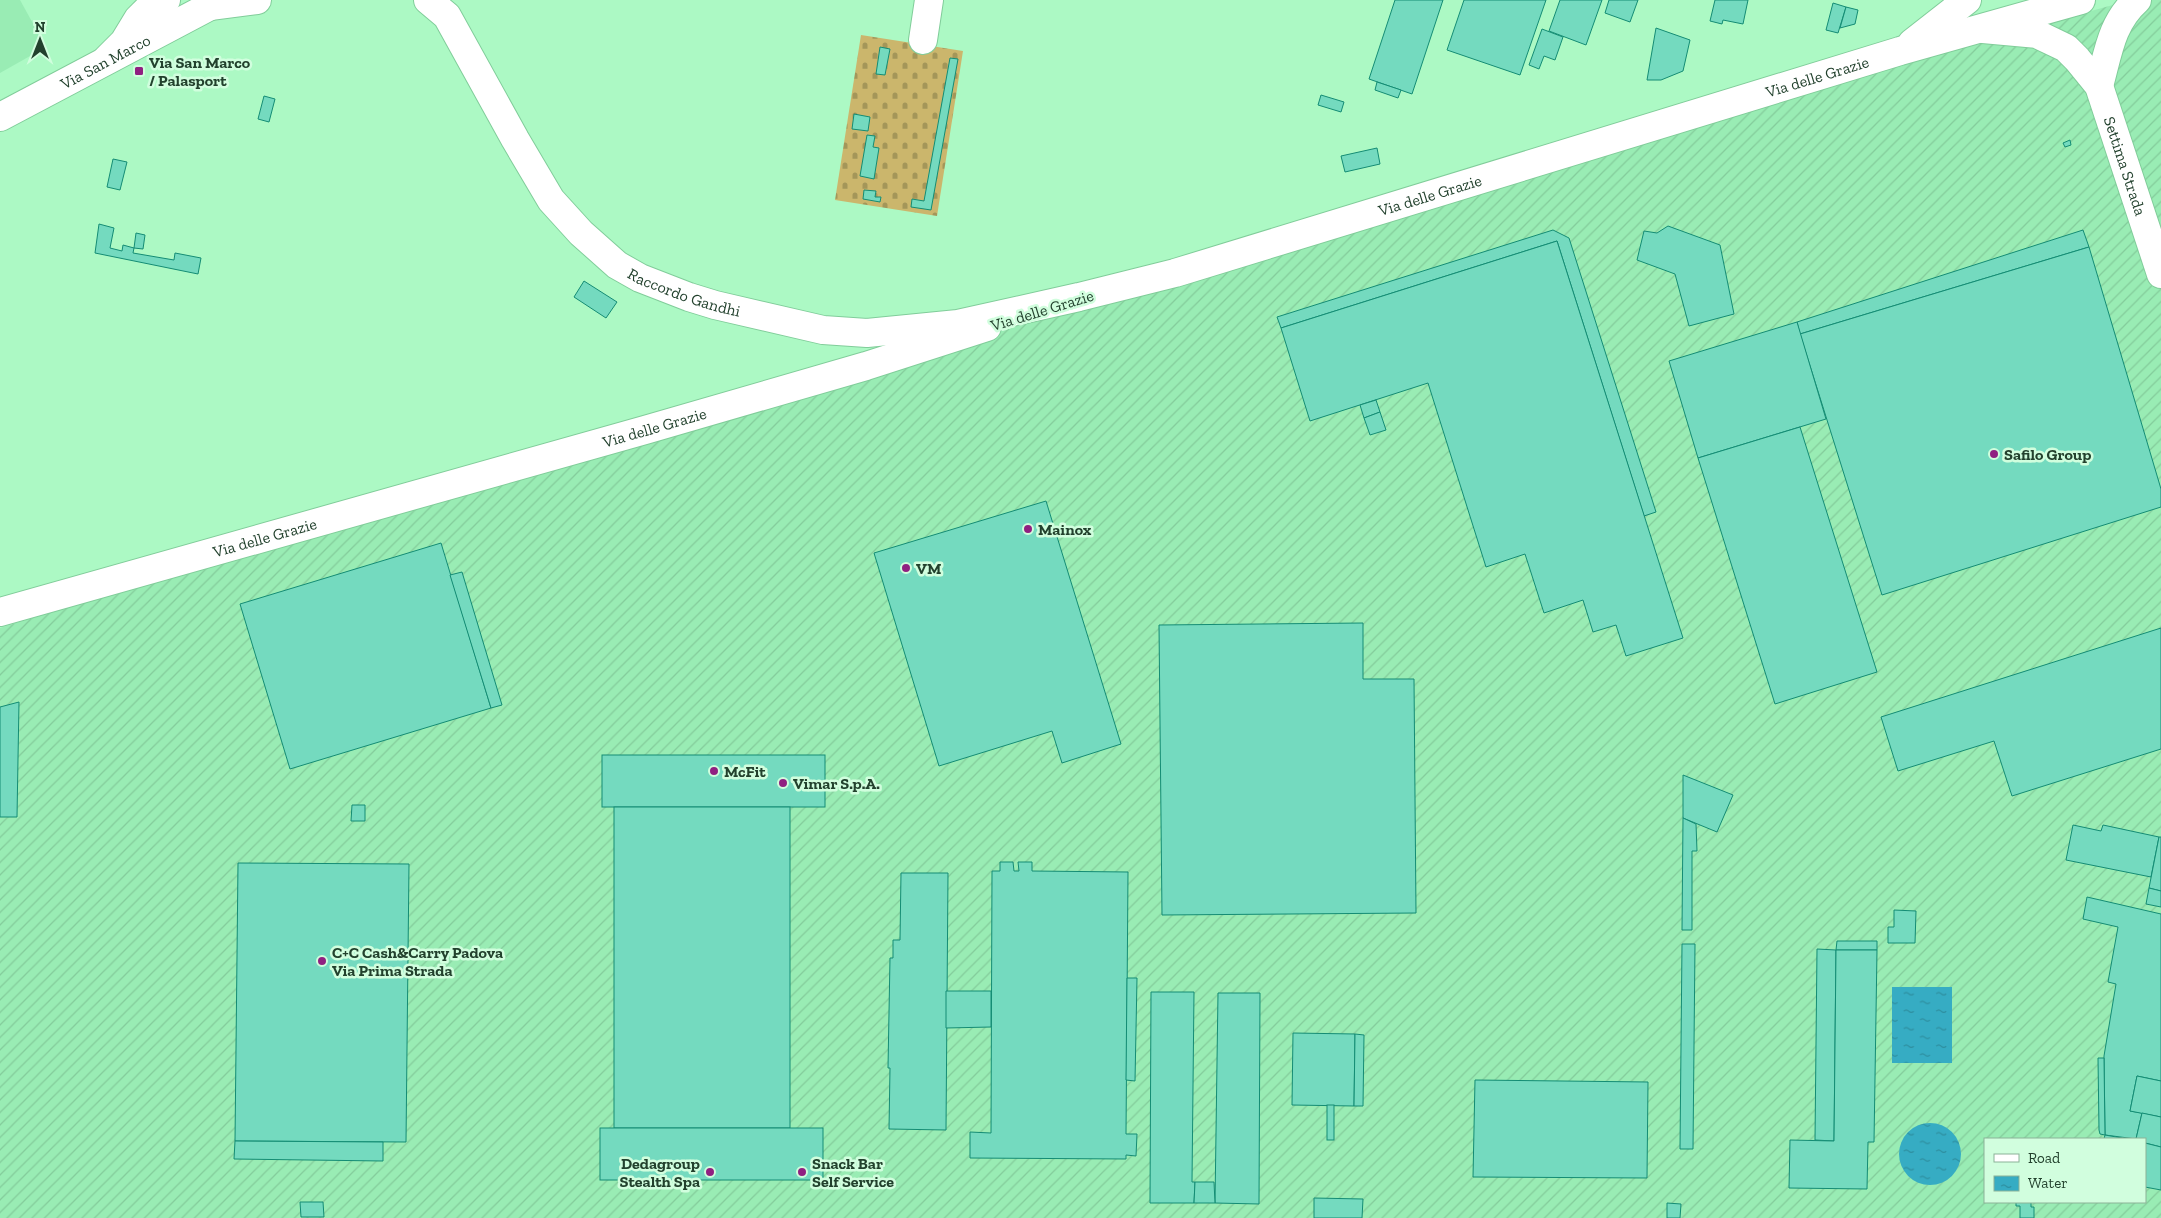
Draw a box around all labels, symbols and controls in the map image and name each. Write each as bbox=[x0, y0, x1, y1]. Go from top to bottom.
north arrow bbox=[15, 15, 65, 65]
text: N bbox=[35, 19, 46, 36]
street label: Via San Marco bbox=[56, 30, 154, 94]
street label: Via delle Grazie bbox=[1762, 52, 1871, 102]
place label: Via San Marco / Palasport bbox=[149, 53, 251, 90]
marker: Via San Marco / Palasport bbox=[133, 65, 145, 77]
street label: Settima Strada bbox=[2100, 114, 2150, 218]
street label: Via delle Grazie bbox=[1375, 171, 1484, 220]
street label: Raccordo Gandhi bbox=[624, 264, 743, 321]
street label: Via delle Grazie bbox=[987, 286, 1096, 335]
street label: Via delle Grazie bbox=[600, 404, 709, 452]
place label: Safilo Group bbox=[2004, 445, 2091, 464]
marker: Safilo Group bbox=[1988, 448, 2000, 460]
street label: Via delle Grazie bbox=[210, 514, 319, 562]
place label: Mainox bbox=[1038, 520, 1092, 539]
marker: Mainox bbox=[1022, 523, 1034, 535]
place label: VM bbox=[916, 559, 941, 578]
marker: VM bbox=[900, 562, 912, 574]
place label: McFit bbox=[724, 762, 766, 781]
marker: McFit bbox=[708, 765, 720, 777]
place label: Vimar S.p.A. bbox=[793, 774, 880, 793]
marker: Vimar S.p.A. bbox=[777, 777, 789, 789]
place label: C+C Cash&Carry Padova Via Prima Strada bbox=[332, 943, 503, 980]
marker: C+C Cash&Carry Padova Via Prima Strada bbox=[316, 955, 328, 967]
legend bbox=[1984, 1138, 2146, 1203]
text: Road bbox=[2028, 1149, 2061, 1167]
place label: Dedagroup Stealth Spa bbox=[620, 1154, 700, 1191]
place label: Snack Bar Self Service bbox=[812, 1154, 894, 1191]
marker: Dedagroup Stealth Spa bbox=[704, 1166, 716, 1178]
marker: Snack Bar Self Service bbox=[796, 1166, 808, 1178]
text: Water bbox=[2028, 1174, 2068, 1192]

